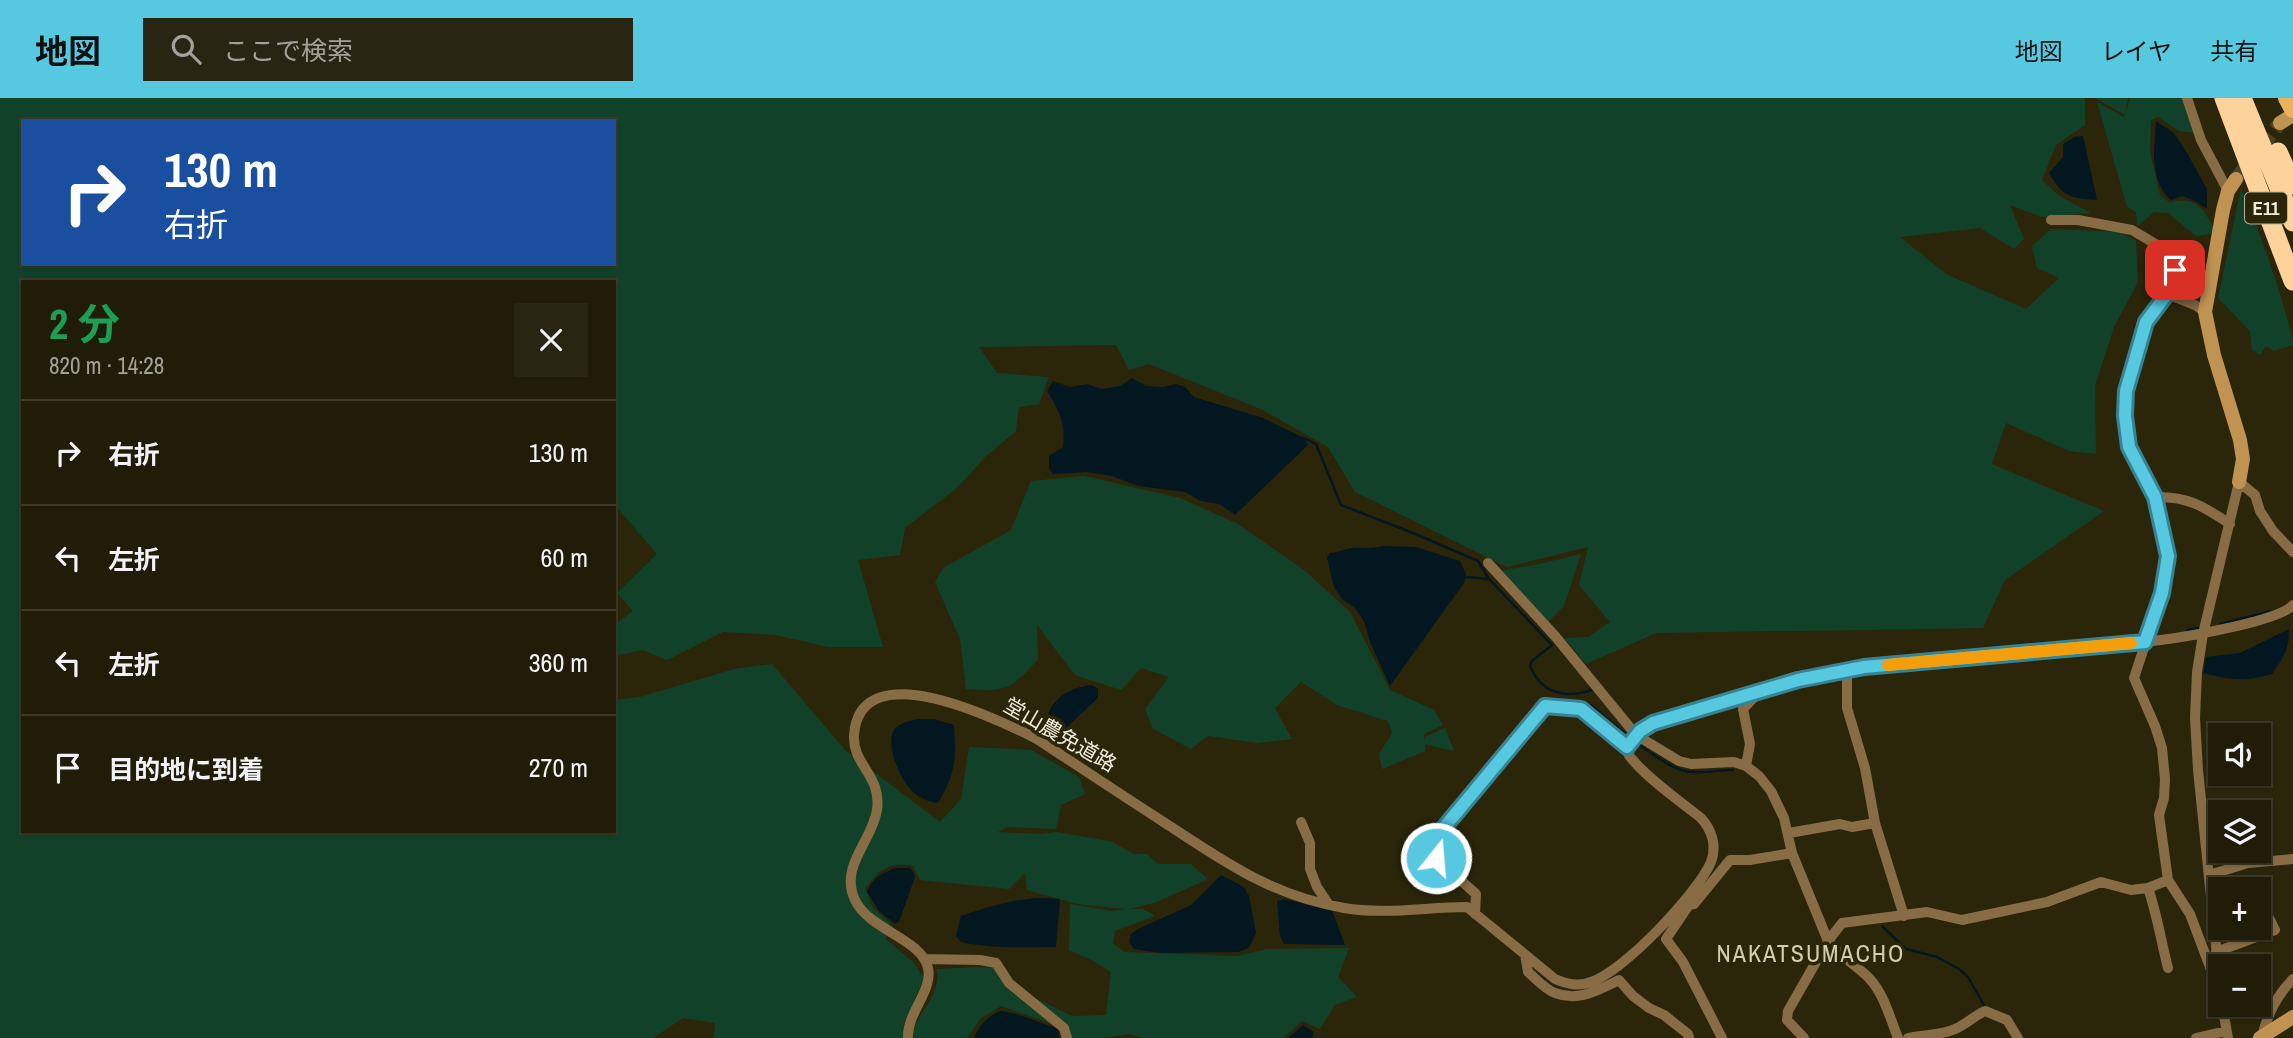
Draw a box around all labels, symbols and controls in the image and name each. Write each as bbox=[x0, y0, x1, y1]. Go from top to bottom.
search box bbox=[143, 18, 633, 81]
text: 地図 bbox=[35, 29, 101, 73]
icon: search bbox=[167, 30, 205, 68]
text: ここで検索 bbox=[223, 33, 353, 68]
text: 地図 bbox=[2015, 35, 2063, 67]
text: レイヤ bbox=[2101, 35, 2172, 67]
text: 共有 bbox=[2210, 35, 2258, 67]
text: 130 m bbox=[164, 136, 278, 202]
icon: right bbox=[49, 147, 140, 238]
road number: E11 bbox=[2245, 192, 2287, 223]
text: 右折 bbox=[164, 203, 228, 246]
pin bbox=[2145, 240, 2205, 300]
icon: arrive bbox=[2156, 251, 2194, 289]
text: 2 分 bbox=[49, 296, 120, 352]
button: close bbox=[514, 303, 588, 377]
text: 820 m · 14:28 bbox=[49, 350, 164, 381]
icon: right bbox=[49, 434, 87, 472]
text: 130 m bbox=[529, 435, 588, 470]
text: 右折 bbox=[108, 437, 160, 472]
icon: left bbox=[49, 539, 87, 577]
text: 60 m bbox=[541, 540, 588, 575]
text: 左折 bbox=[108, 542, 160, 577]
icon: left bbox=[49, 644, 87, 682]
text: 360 m bbox=[529, 645, 588, 680]
text: 左折 bbox=[108, 647, 160, 682]
street label: 堂山農免道路 bbox=[998, 691, 1122, 779]
map controls bbox=[2208, 723, 2271, 1017]
button: sound bbox=[2208, 723, 2271, 786]
icon: arrive bbox=[49, 749, 87, 787]
text: 270 m bbox=[529, 750, 588, 785]
text: 目的地に到着 bbox=[108, 752, 264, 787]
button: layers bbox=[2208, 800, 2271, 863]
position arrow bbox=[1399, 821, 1473, 895]
button: + bbox=[2208, 877, 2271, 940]
district label: NAKATSUMACHO bbox=[1717, 937, 1905, 969]
button: − bbox=[2208, 954, 2271, 1017]

